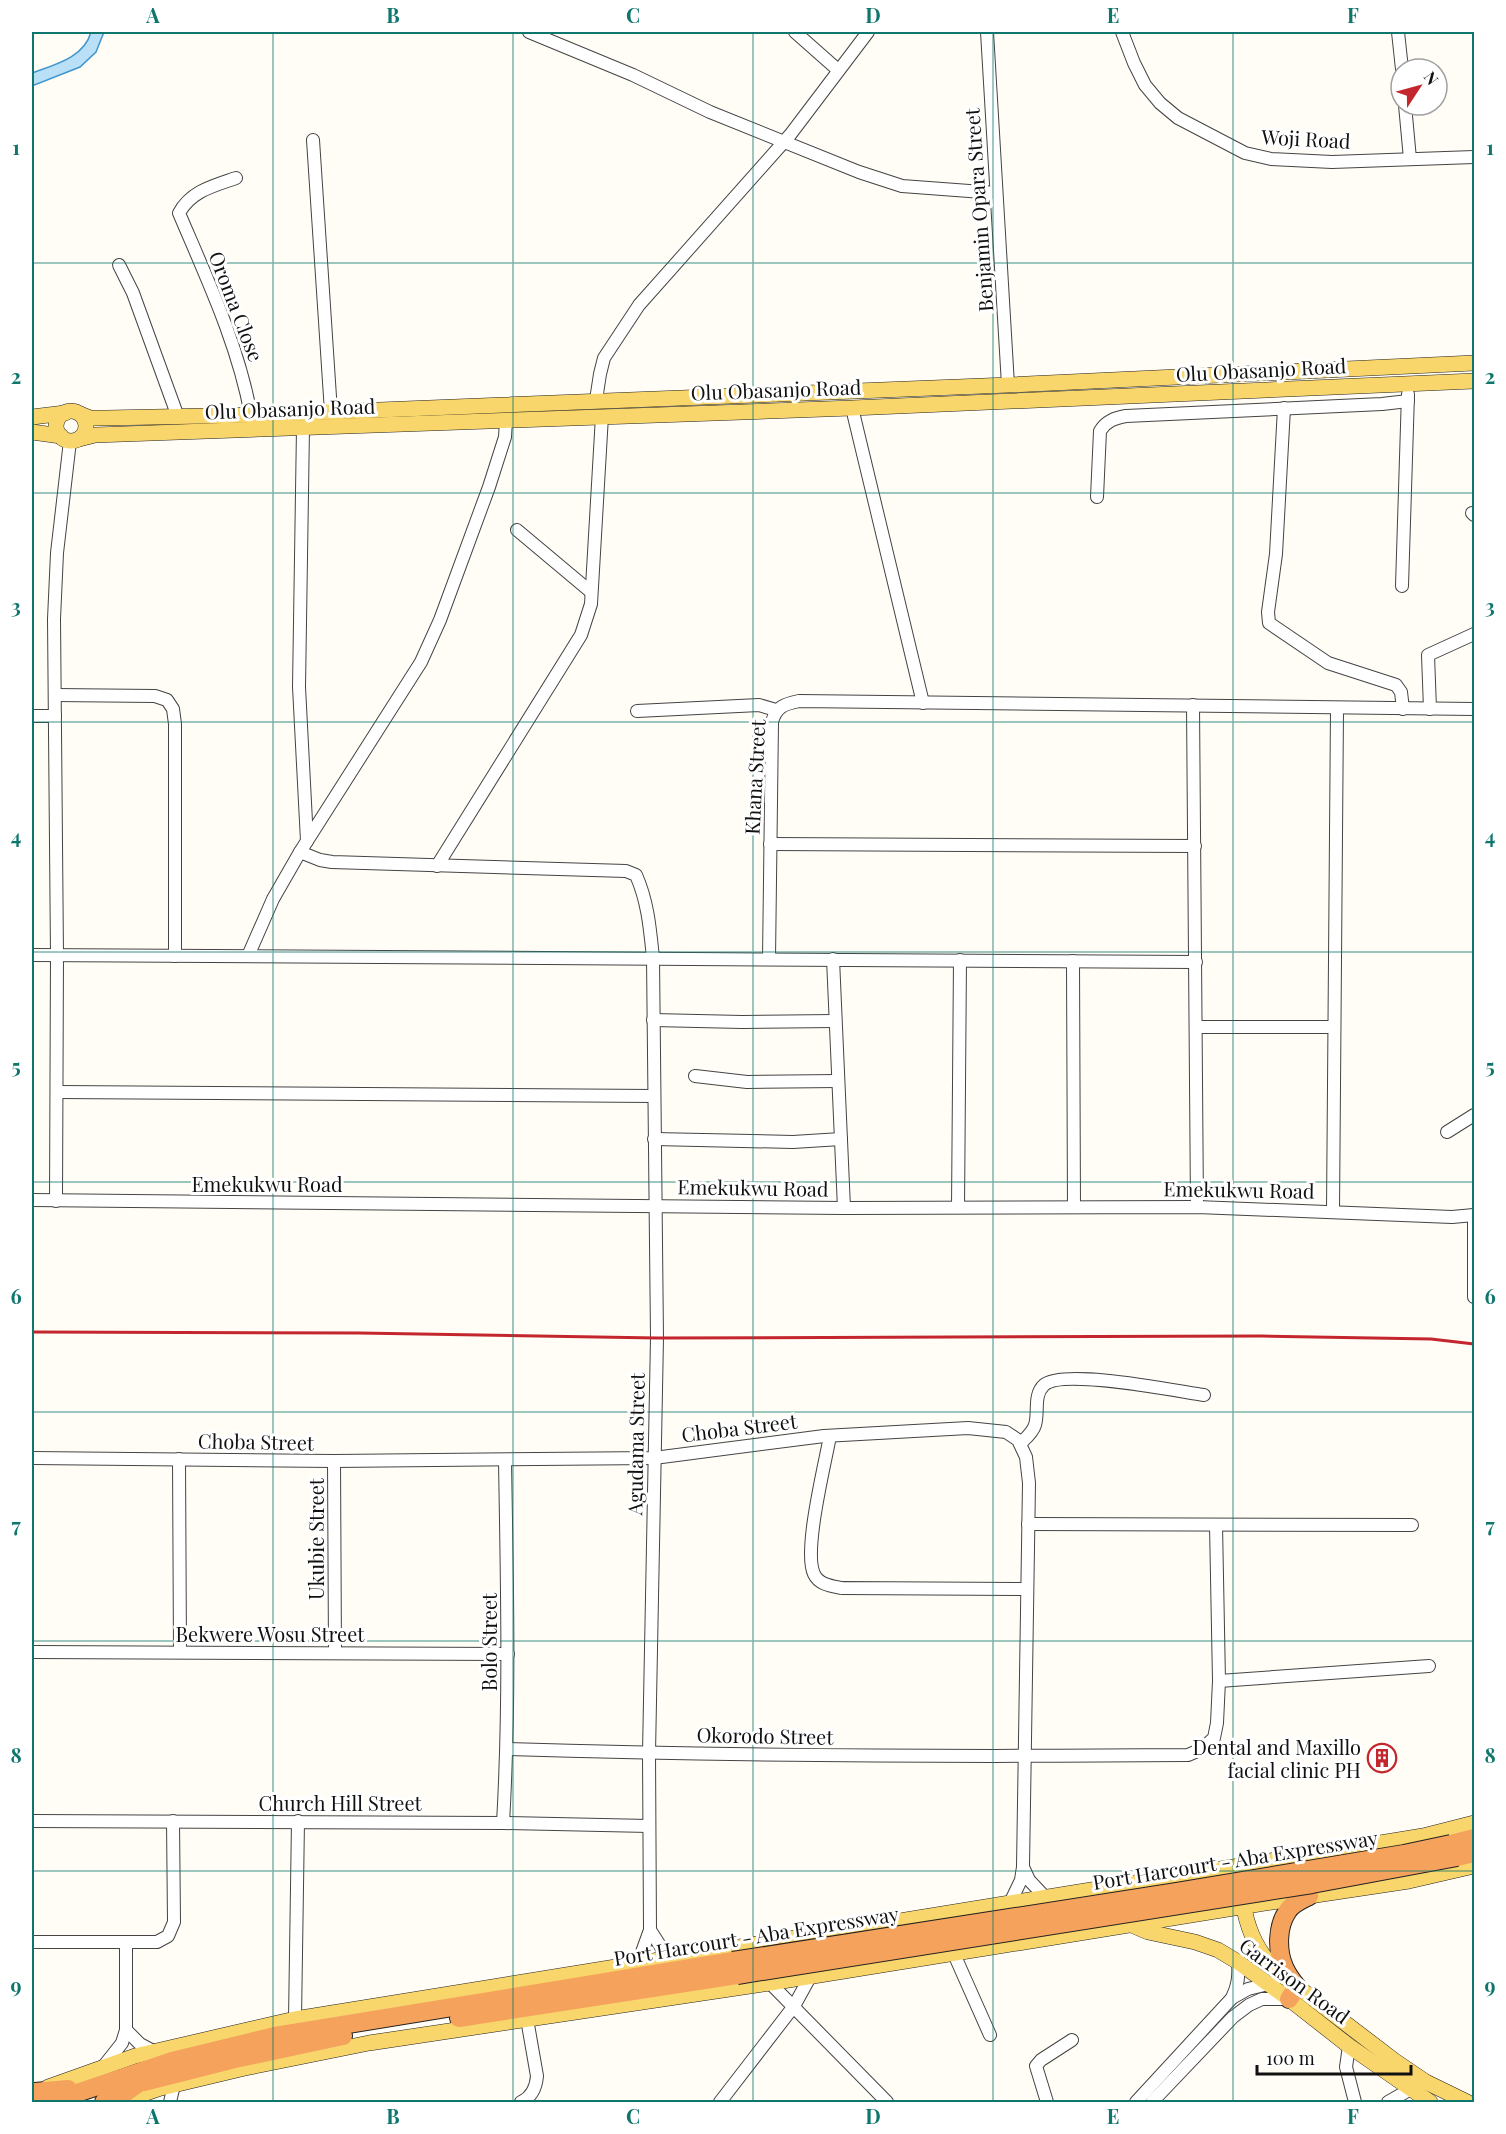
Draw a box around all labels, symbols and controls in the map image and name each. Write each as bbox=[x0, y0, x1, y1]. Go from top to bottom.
text: A bbox=[145, 1, 160, 28]
text: B bbox=[386, 1, 400, 28]
text: C bbox=[626, 1, 640, 28]
text: D bbox=[865, 1, 881, 28]
text: E bbox=[1107, 1, 1119, 28]
text: F bbox=[1347, 1, 1359, 28]
north arrow bbox=[1389, 57, 1449, 117]
text: N bbox=[1420, 67, 1444, 89]
street label: Benjamin Opara Street bbox=[957, 106, 999, 313]
street label: Woji Road bbox=[1260, 122, 1352, 154]
text: 1 bbox=[12, 133, 20, 160]
text: 1 bbox=[1486, 133, 1494, 160]
street label: Oroma Close bbox=[204, 247, 270, 365]
street label: Olu Obasanjo Road bbox=[1175, 351, 1347, 387]
text: 2 bbox=[11, 362, 21, 389]
text: 2 bbox=[1485, 362, 1495, 389]
street label: Olu Obasanjo Road bbox=[690, 373, 862, 405]
street label: Olu Obasanjo Road bbox=[204, 392, 376, 424]
text: 3 bbox=[11, 592, 21, 619]
text: 3 bbox=[1485, 592, 1495, 619]
street label: Khana Street bbox=[738, 718, 771, 835]
text: 4 bbox=[11, 822, 21, 849]
text: 4 bbox=[1485, 822, 1495, 849]
text: 5 bbox=[11, 1052, 21, 1079]
text: 5 bbox=[1485, 1052, 1495, 1079]
street label: Emekukwu Road bbox=[191, 1170, 343, 1197]
street label: Emekukwu Road bbox=[677, 1172, 829, 1202]
street label: Emekukwu Road bbox=[1163, 1174, 1315, 1204]
text: 6 bbox=[10, 1282, 22, 1309]
text: 6 bbox=[1484, 1282, 1496, 1309]
street label: Agudama Street bbox=[620, 1372, 650, 1516]
street label: Choba Street bbox=[680, 1406, 799, 1447]
street label: Choba Street bbox=[198, 1426, 315, 1456]
street label: Ukubie Street bbox=[302, 1477, 329, 1600]
text: 7 bbox=[11, 1511, 21, 1538]
text: 7 bbox=[1485, 1511, 1495, 1538]
street label: Bolo Street bbox=[475, 1592, 502, 1691]
street label: Bekwere Wosu Street bbox=[176, 1620, 365, 1647]
street label: Okorodo Street bbox=[696, 1720, 835, 1750]
place label: Dental and Maxillo facial clinic PH bbox=[1193, 1733, 1361, 1783]
text: 8 bbox=[10, 1741, 22, 1768]
text: 8 bbox=[1484, 1741, 1496, 1768]
building icon: Dental and Maxillo facial clinic PH bbox=[1366, 1742, 1398, 1774]
street label: Church Hill Street bbox=[258, 1789, 423, 1816]
street label: Port Harcourt - Aba Expressway bbox=[1091, 1823, 1379, 1895]
street label: Port Harcourt - Aba Expressway bbox=[612, 1899, 900, 1971]
street label: Garrison Road bbox=[1235, 1931, 1356, 2029]
text: 9 bbox=[10, 1971, 22, 1998]
text: 9 bbox=[1484, 1971, 1496, 1998]
scale bar bbox=[1257, 2038, 1412, 2076]
text: 100 m bbox=[1266, 2046, 1315, 2070]
text: A bbox=[145, 2102, 160, 2129]
text: B bbox=[386, 2102, 400, 2129]
text: C bbox=[626, 2102, 640, 2129]
text: D bbox=[865, 2102, 881, 2129]
text: E bbox=[1107, 2102, 1119, 2129]
text: F bbox=[1347, 2102, 1359, 2129]

